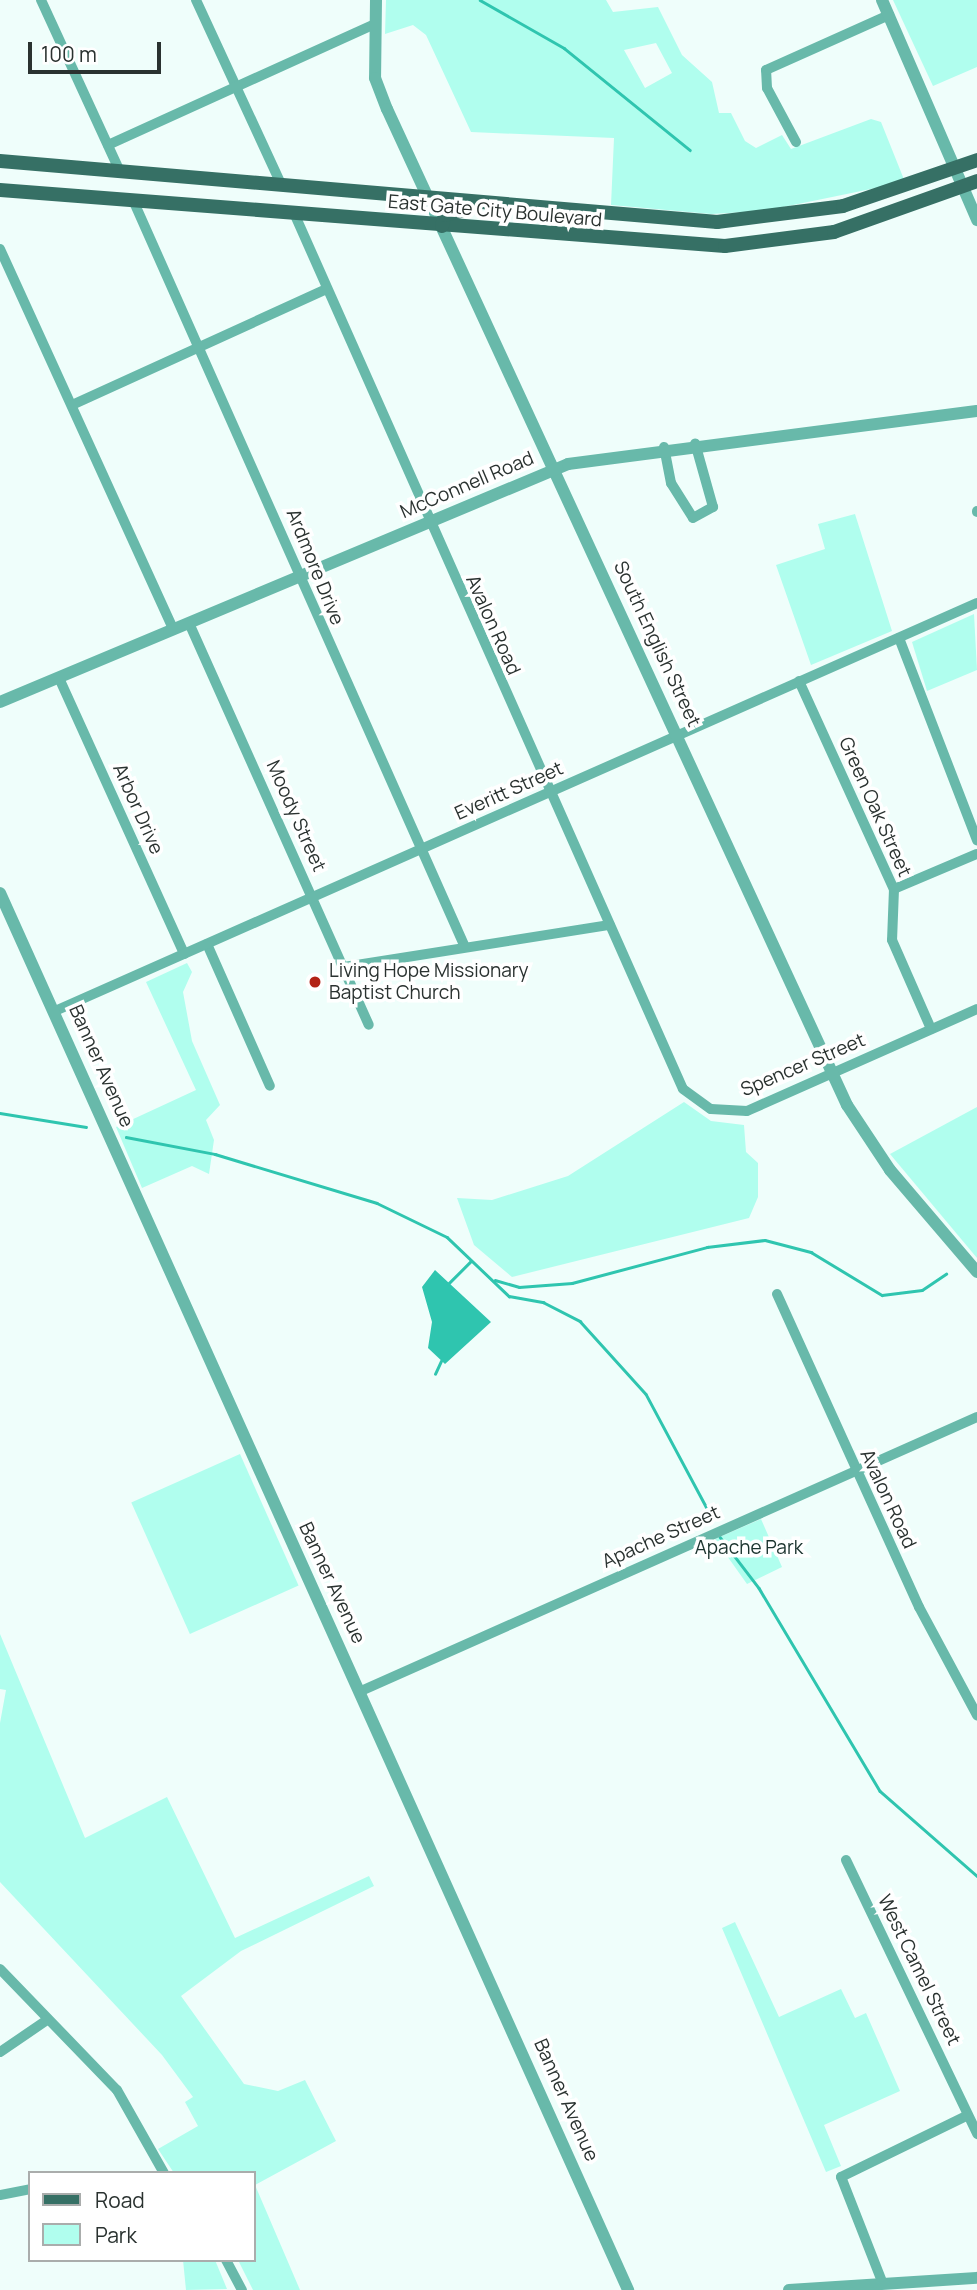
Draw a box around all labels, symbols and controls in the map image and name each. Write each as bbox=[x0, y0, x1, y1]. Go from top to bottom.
scale bar bbox=[32, 28, 164, 72]
text: 100 m bbox=[41, 40, 97, 68]
street label: East Gate City Boulevard bbox=[387, 190, 603, 232]
street label: McConnell Road bbox=[397, 447, 537, 523]
street label: Ardmore Drive bbox=[281, 506, 349, 628]
street label: South English Street bbox=[609, 558, 705, 730]
street label: Avalon Road bbox=[461, 572, 525, 678]
street label: Green Oak Street bbox=[834, 734, 916, 880]
street label: Moody Street bbox=[261, 757, 331, 875]
street label: Everitt Street bbox=[451, 757, 567, 825]
street label: Arbor Drive bbox=[108, 760, 168, 858]
place label: Living Hope Missionary Baptist Church bbox=[329, 960, 529, 1004]
marker: Living Hope Missionary Baptist Church bbox=[307, 974, 323, 990]
street label: Banner Avenue bbox=[64, 1001, 138, 1131]
street label: Spencer Street bbox=[737, 1029, 869, 1101]
street label: Avalon Road bbox=[855, 1446, 921, 1552]
street label: Apache Street bbox=[599, 1501, 723, 1573]
street label: Banner Avenue bbox=[294, 1519, 370, 1647]
park label: Apache Park bbox=[695, 1537, 803, 1559]
street label: West Camel Street bbox=[873, 1891, 965, 2049]
street label: Banner Avenue bbox=[529, 2035, 603, 2165]
legend bbox=[28, 2171, 256, 2262]
text: Road bbox=[95, 2186, 145, 2214]
text: Park bbox=[95, 2221, 137, 2249]

